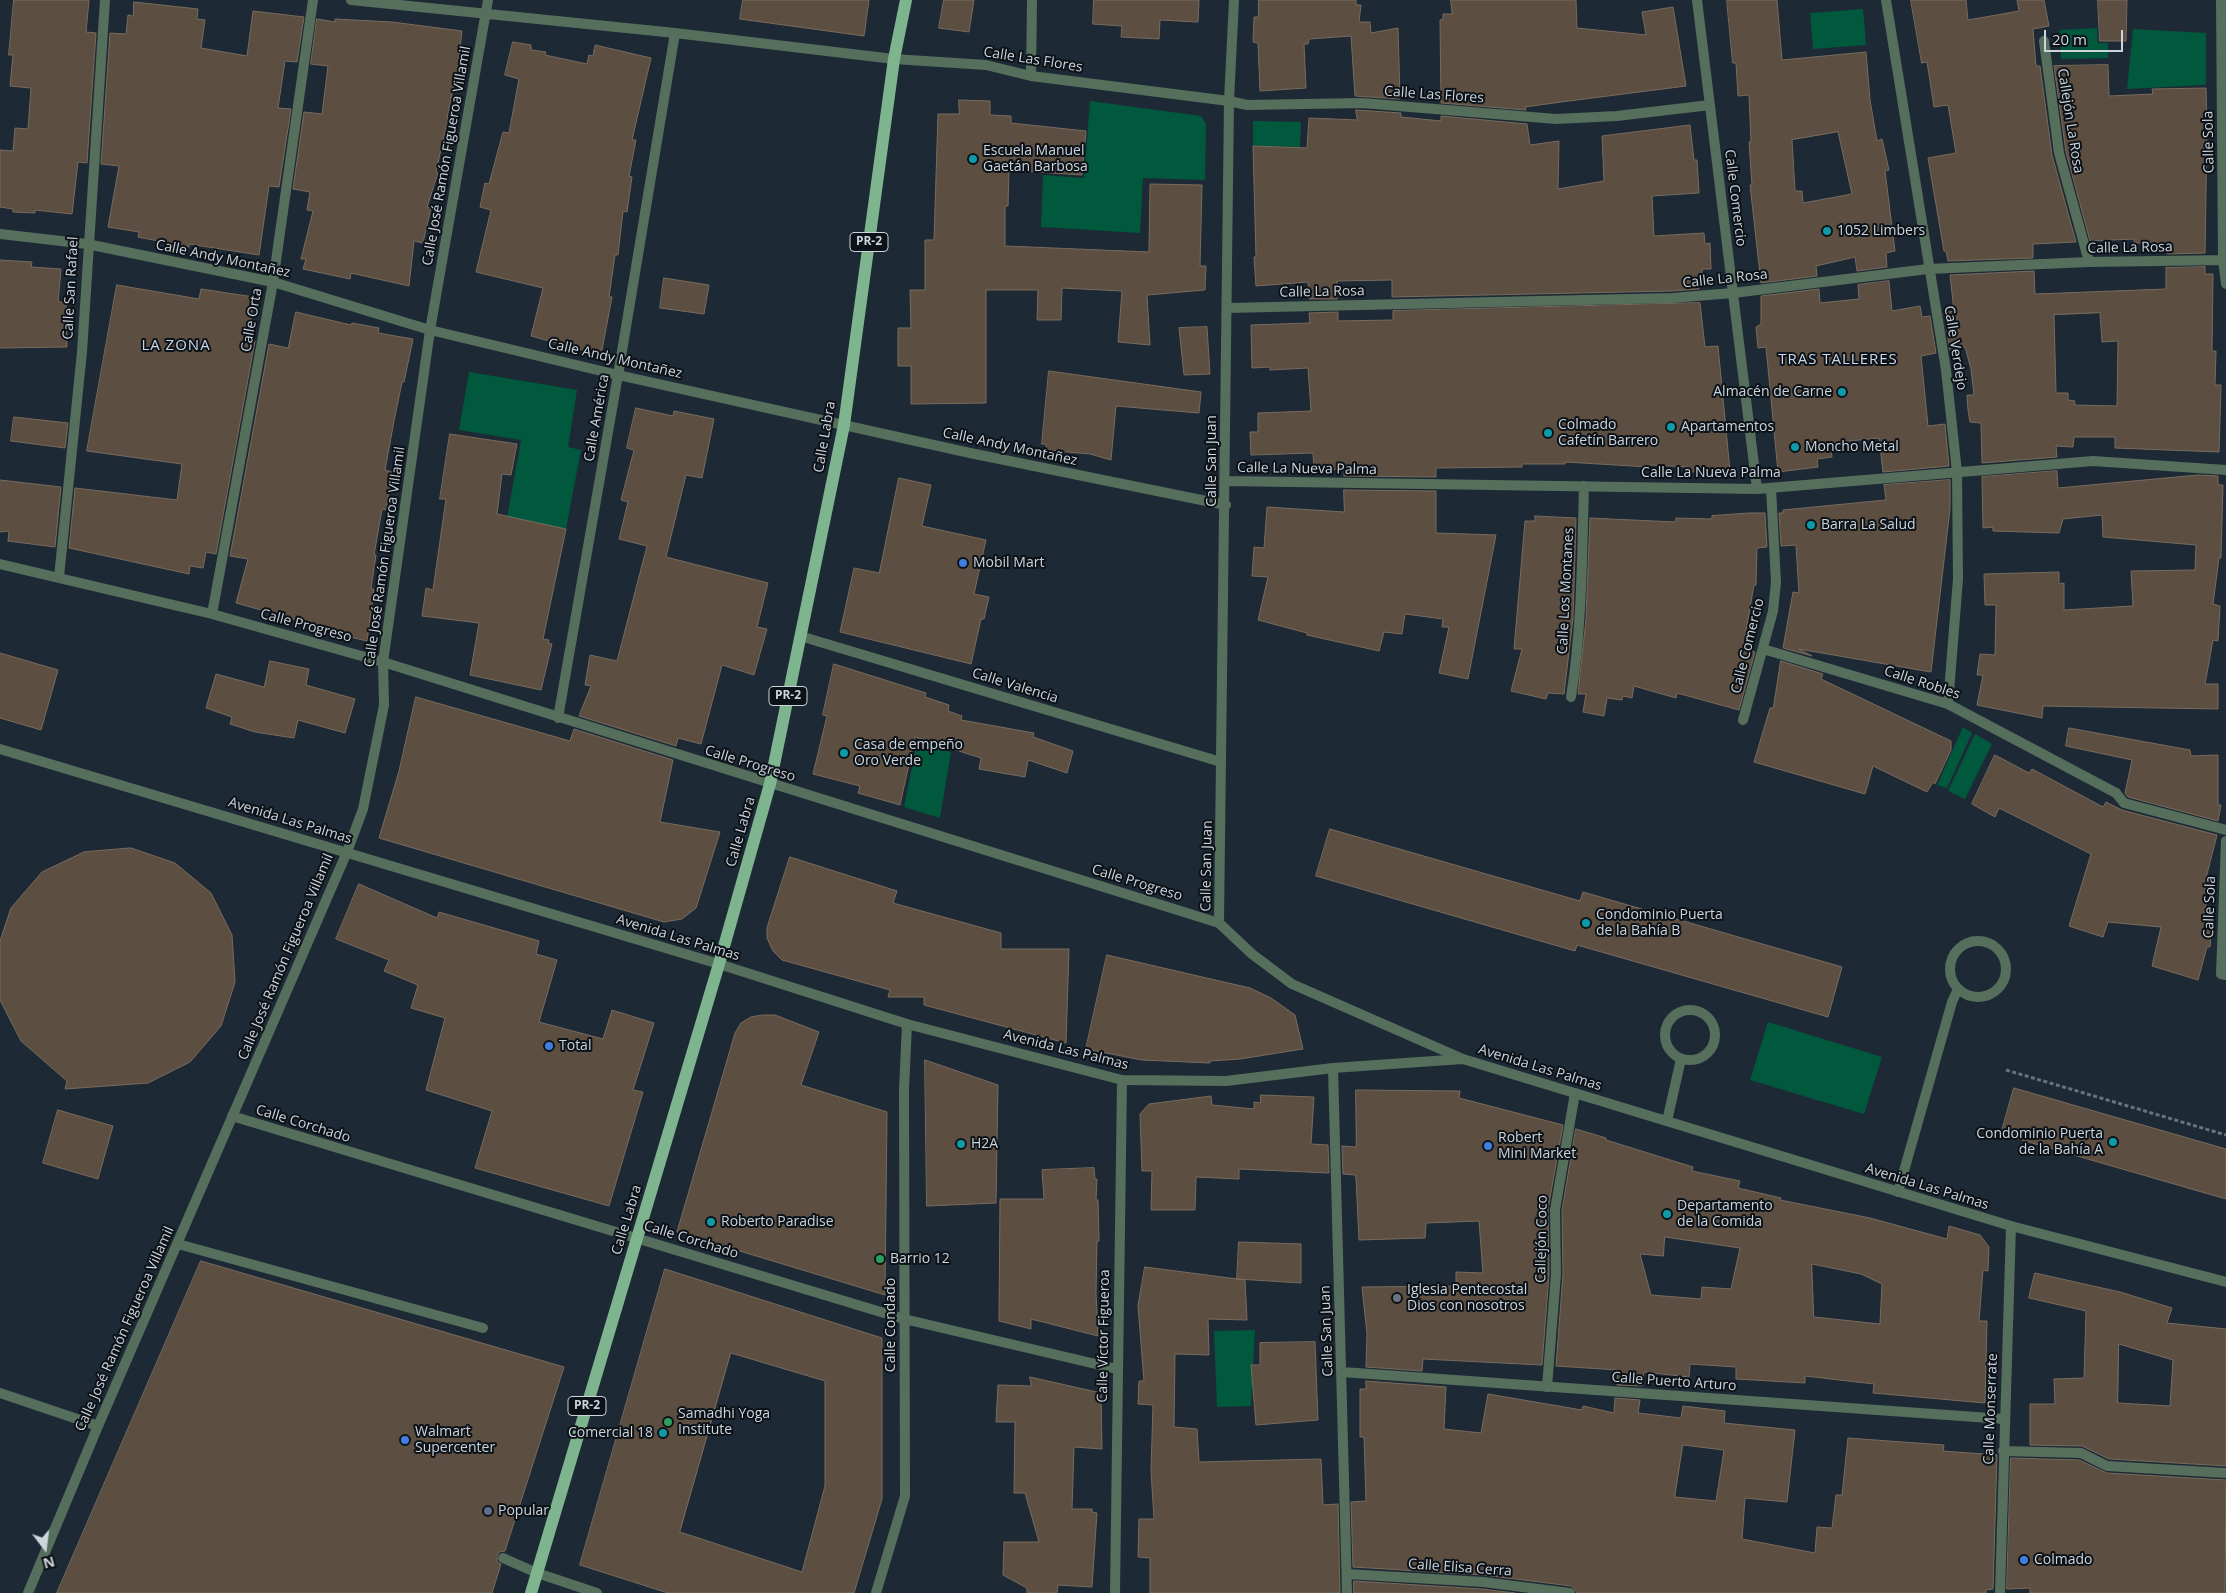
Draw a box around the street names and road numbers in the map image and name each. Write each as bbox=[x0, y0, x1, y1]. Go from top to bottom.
street label: Calle Las Flores bbox=[982, 44, 1084, 76]
street label: Calle José Ramón Figueroa Villamil bbox=[419, 45, 475, 267]
street label: Callejón La Rosa bbox=[2053, 67, 2087, 175]
street label: Calle Las Flores bbox=[1384, 83, 1484, 107]
street label: Calle Sola bbox=[2200, 111, 2218, 173]
street label: Calle Comercio bbox=[1721, 149, 1749, 247]
road number: PR-2 bbox=[850, 232, 888, 252]
street label: Calle San Rafael bbox=[60, 236, 82, 340]
street label: Calle Andy Montañez bbox=[154, 237, 292, 281]
street label: Calle La Rosa bbox=[2087, 239, 2173, 257]
street label: Calle La Rosa bbox=[1682, 266, 1768, 292]
street label: Calle La Rosa bbox=[1279, 283, 1365, 301]
street label: Calle Orta bbox=[238, 287, 266, 353]
street label: Calle Verdejo bbox=[1940, 304, 1970, 392]
street label: Calle Andy Montañez bbox=[546, 335, 684, 383]
street label: Calle América bbox=[581, 373, 613, 463]
street label: Calle Labra bbox=[810, 400, 840, 474]
street label: Calle San Juan bbox=[1204, 415, 1220, 507]
street label: Calle Andy Montañez bbox=[941, 425, 1079, 469]
street label: Calle José Ramón Figueroa Villamil bbox=[361, 446, 409, 668]
street label: Calle La Nueva Palma bbox=[1237, 459, 1377, 479]
street label: Calle La Nueva Palma bbox=[1641, 465, 1781, 481]
street label: Calle Los Montanes bbox=[1554, 527, 1578, 655]
street label: Calle Comercio bbox=[1728, 597, 1768, 695]
street label: Calle Progreso bbox=[258, 606, 354, 646]
street label: Calle Robles bbox=[1882, 663, 1962, 703]
street label: Calle Valencia bbox=[970, 665, 1060, 707]
road number: PR-2 bbox=[769, 686, 807, 706]
street label: Calle Progreso bbox=[703, 742, 797, 786]
street label: Avenida Las Palmas bbox=[226, 794, 354, 848]
street label: Calle Labra bbox=[723, 795, 759, 869]
street label: Calle San Juan bbox=[1198, 820, 1216, 912]
street label: Calle José Ramón Figueroa Villamil bbox=[235, 851, 337, 1063]
street label: Calle Progreso bbox=[1090, 861, 1184, 905]
street label: Calle Sola bbox=[2201, 875, 2219, 939]
street label: Avenida Las Palmas bbox=[614, 911, 742, 965]
street label: Avenida Las Palmas bbox=[1002, 1026, 1130, 1074]
street label: Avenida Las Palmas bbox=[1476, 1041, 1604, 1095]
street label: Calle Corchado bbox=[254, 1102, 352, 1146]
street label: Avenida Las Palmas bbox=[1863, 1160, 1991, 1214]
street label: Calle Labra bbox=[608, 1183, 646, 1257]
street label: Callejón Coco bbox=[1533, 1195, 1551, 1283]
street label: Calle Corchado bbox=[642, 1218, 740, 1262]
street label: Calle José Ramón Figueroa Villamil bbox=[72, 1224, 178, 1434]
street label: Calle Víctor Figueroa bbox=[1094, 1269, 1114, 1403]
street label: Calle Condado bbox=[883, 1278, 899, 1372]
street label: Calle San Juan bbox=[1317, 1285, 1337, 1377]
street label: Calle Monserrate bbox=[1981, 1353, 2001, 1465]
street label: Calle Puerto Arturo bbox=[1611, 1369, 1737, 1395]
road number: PR-2 bbox=[568, 1396, 606, 1415]
street label: Calle Elisa Cerra bbox=[1408, 1556, 1512, 1580]

